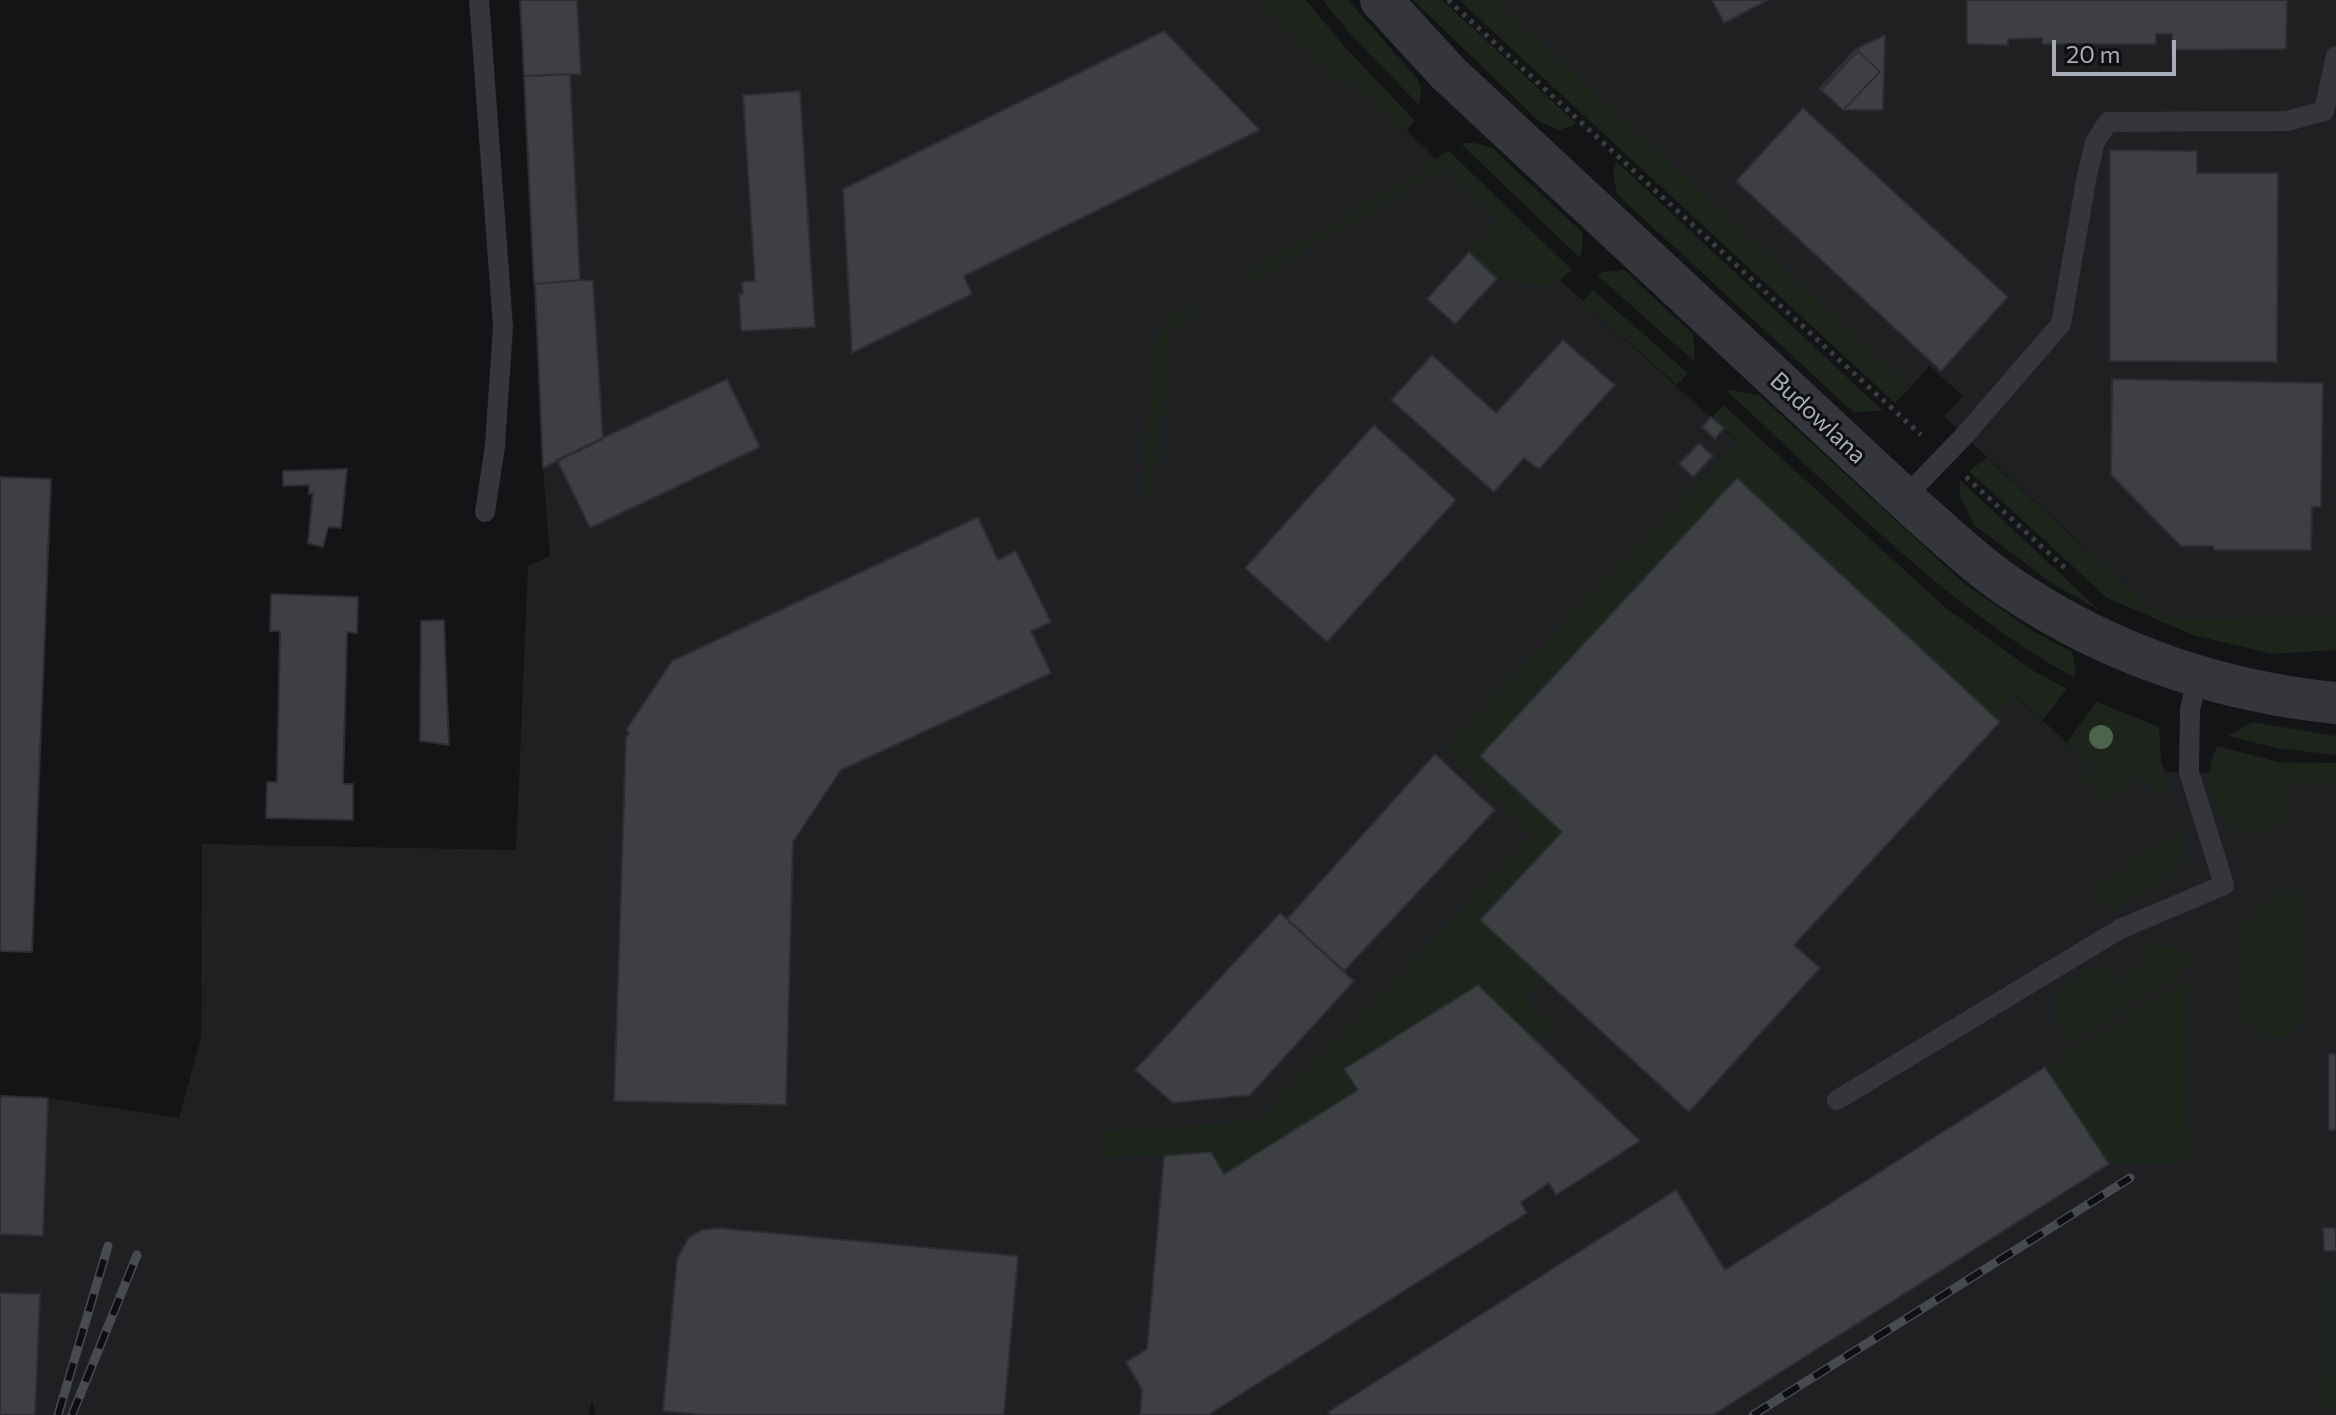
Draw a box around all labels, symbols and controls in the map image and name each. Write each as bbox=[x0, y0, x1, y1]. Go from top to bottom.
scale bar bbox=[2056, 24, 2180, 74]
text: 20 m bbox=[2066, 39, 2120, 68]
street label: Budowlana bbox=[1764, 366, 1872, 470]

